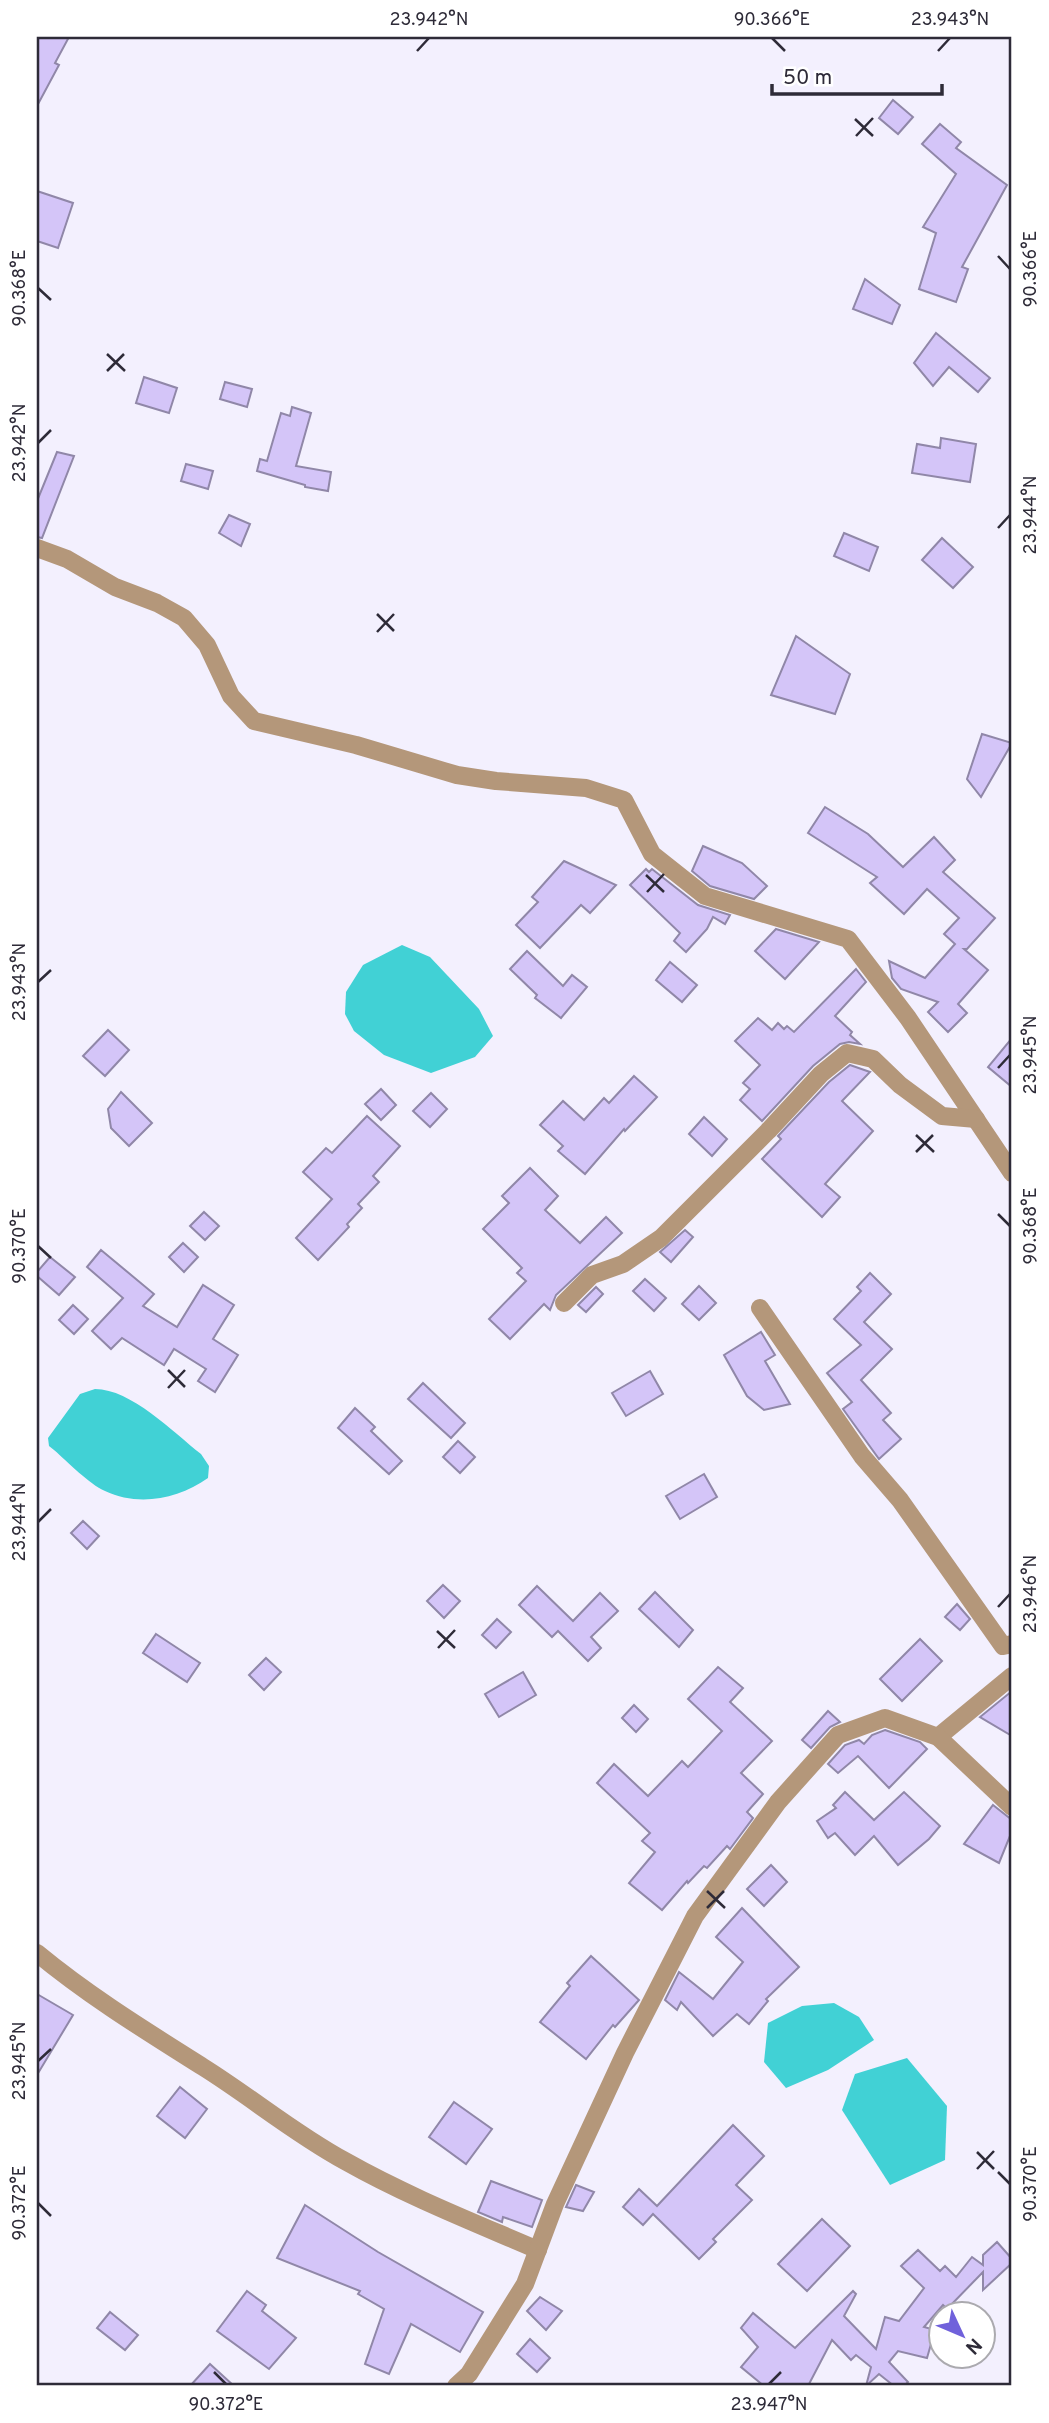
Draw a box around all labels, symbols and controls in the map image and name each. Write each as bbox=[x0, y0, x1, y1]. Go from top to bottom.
text: 23.942°N bbox=[390, 9, 468, 32]
text: 90.366°E bbox=[734, 9, 810, 32]
text: 23.943°N bbox=[911, 9, 989, 32]
scale bar bbox=[772, 52, 942, 96]
text: 50 m bbox=[783, 65, 832, 92]
text: 90.366°E bbox=[1020, 231, 1043, 307]
text: 90.368°E bbox=[9, 250, 32, 326]
text: 23.942°N bbox=[9, 404, 32, 482]
text: 23.944°N bbox=[1020, 475, 1043, 555]
text: 23.943°N bbox=[9, 943, 32, 1021]
text: 23.945°N bbox=[1020, 1015, 1043, 1095]
text: 90.368°E bbox=[1020, 1188, 1043, 1264]
text: 90.370°E bbox=[9, 1208, 32, 1284]
text: 23.944°N bbox=[9, 1482, 32, 1562]
text: 23.946°N bbox=[1020, 1555, 1043, 1633]
text: 23.945°N bbox=[9, 2021, 32, 2101]
text: 90.370°E bbox=[1020, 2146, 1043, 2222]
text: 90.372°E bbox=[9, 2165, 32, 2241]
north arrow bbox=[926, 2300, 996, 2370]
text: N bbox=[959, 2332, 986, 2359]
text: 90.372°E bbox=[188, 2394, 264, 2417]
text: 23.947°N bbox=[730, 2394, 808, 2417]

